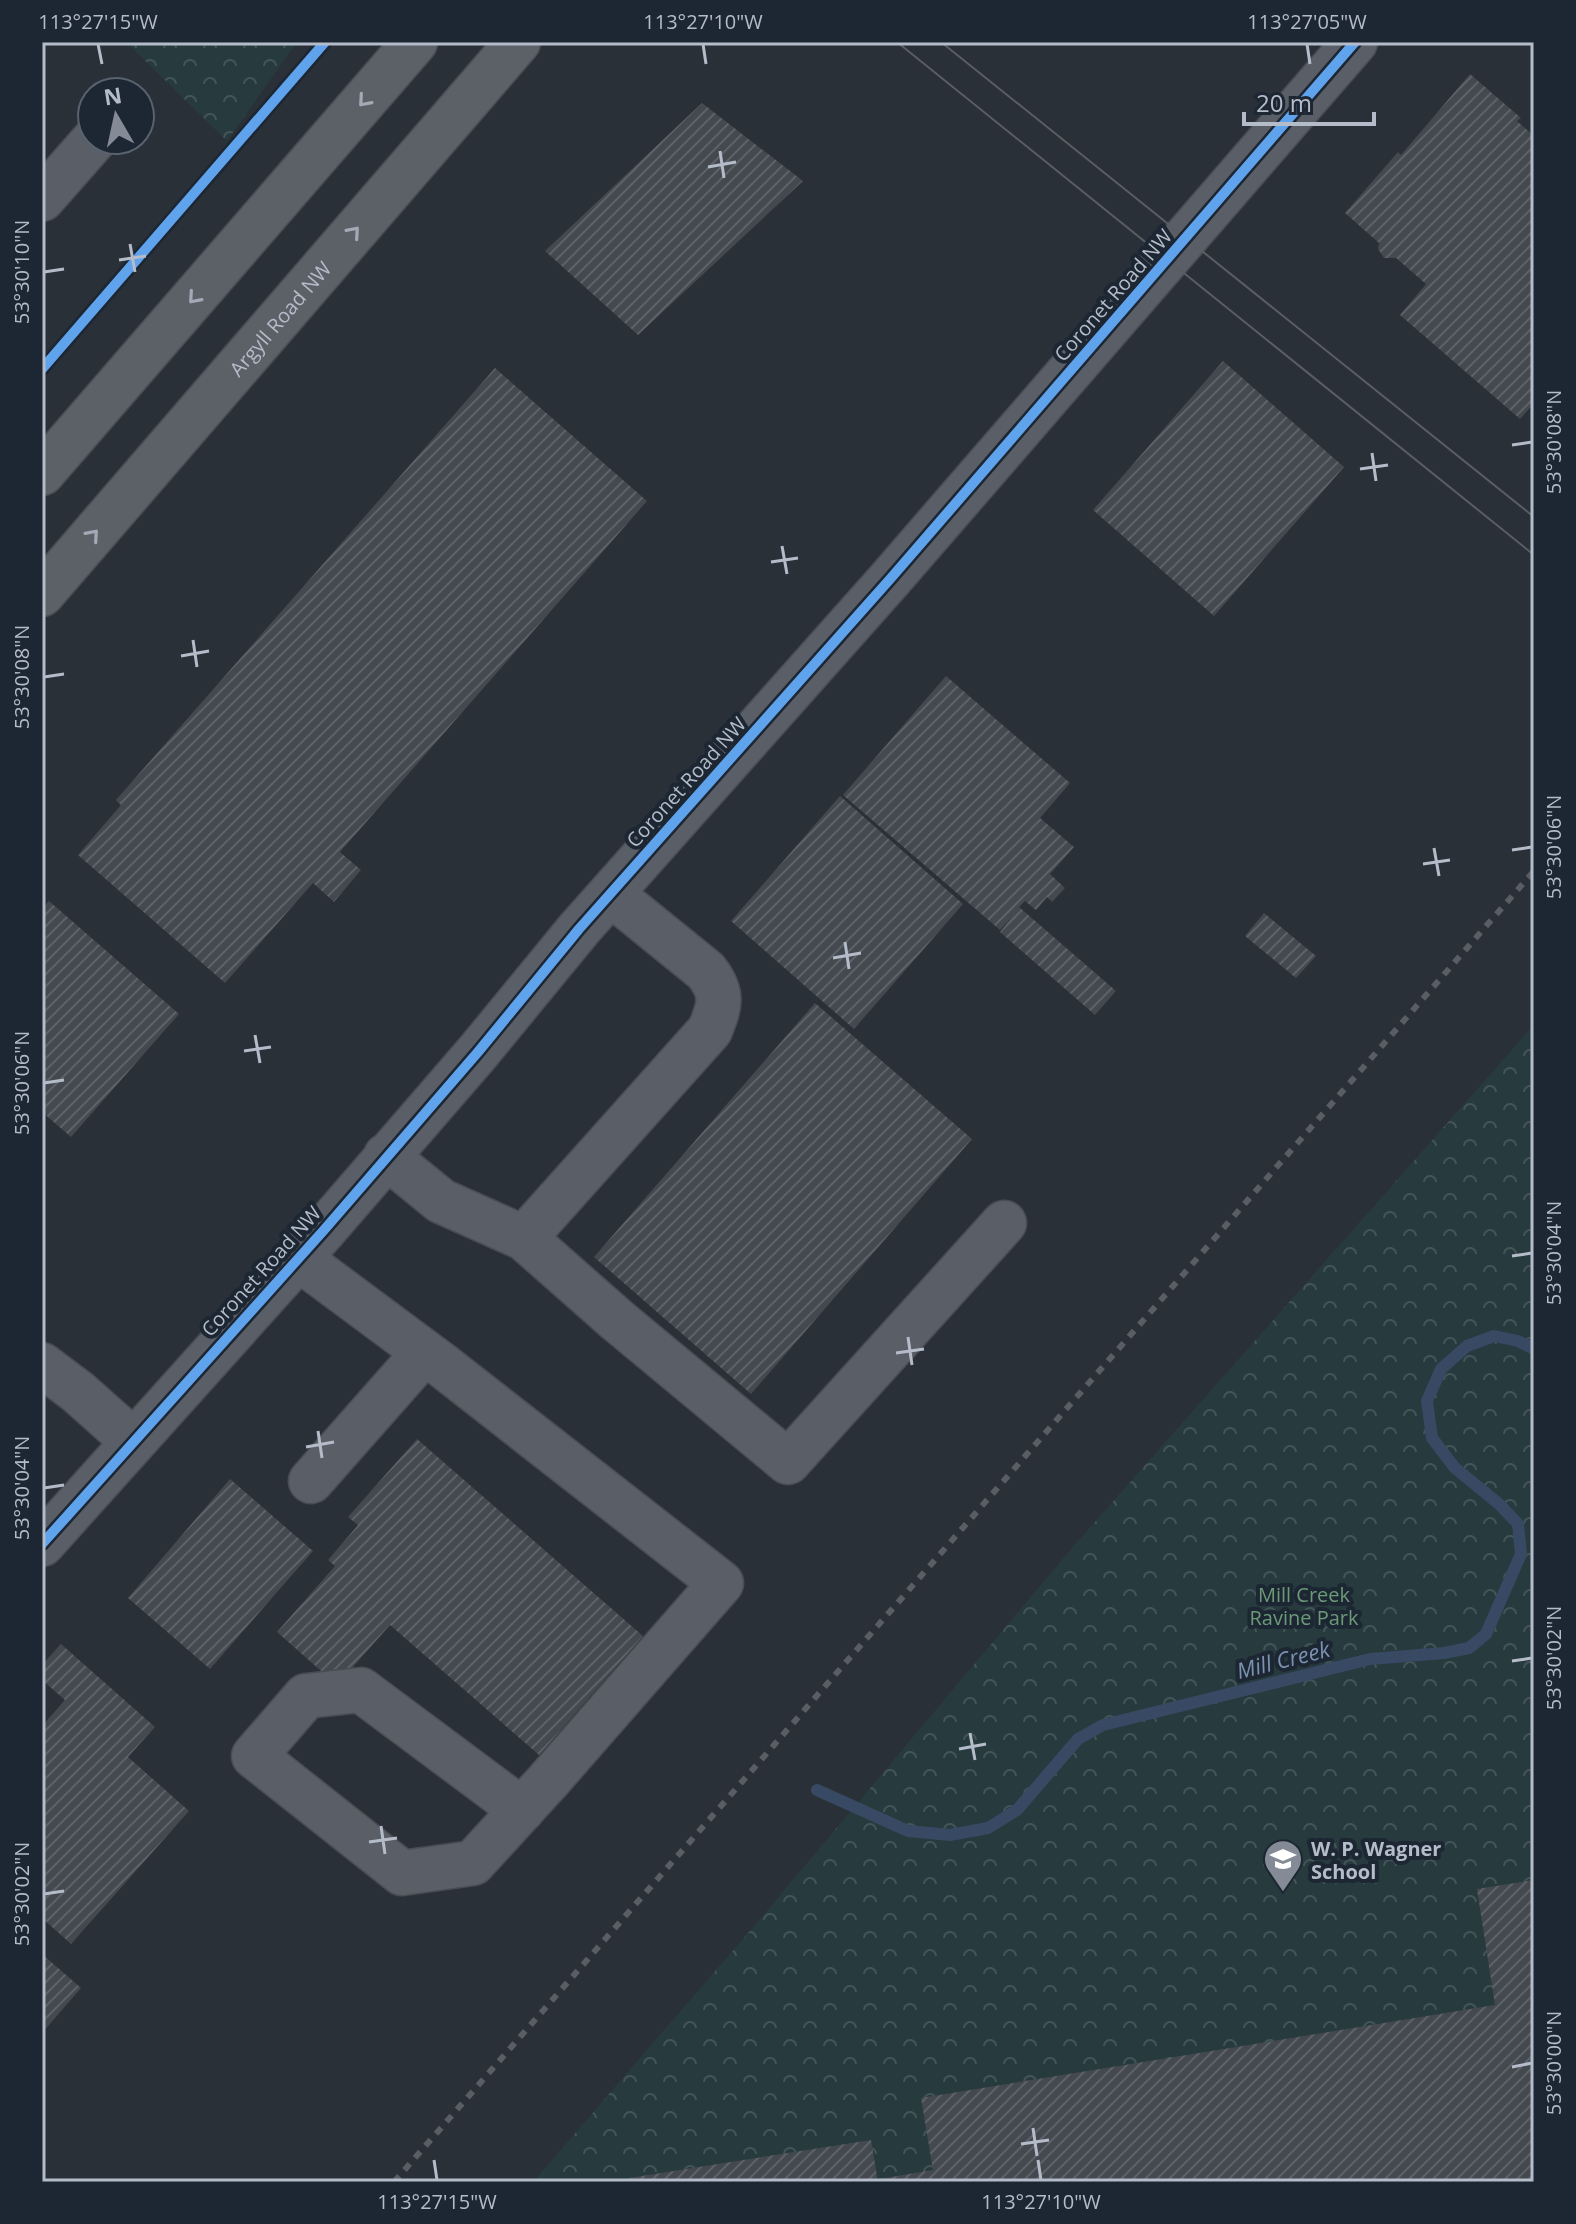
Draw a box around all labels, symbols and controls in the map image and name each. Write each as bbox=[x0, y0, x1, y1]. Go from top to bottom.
text: 113°27'15"W bbox=[38, 8, 158, 35]
text: 113°27'10"W bbox=[643, 8, 763, 35]
text: 113°27'05"W bbox=[1247, 8, 1367, 35]
north arrow bbox=[76, 76, 156, 156]
scale bar bbox=[1244, 76, 1374, 126]
text: N bbox=[102, 79, 124, 111]
text: 20 m bbox=[1256, 86, 1312, 119]
one-way arrow bbox=[359, 92, 374, 106]
text: 53°30'10"N bbox=[8, 220, 35, 324]
street label: Coronet Road NW bbox=[1048, 223, 1178, 367]
one-way arrow bbox=[344, 226, 359, 241]
street label: Argyll Road NW bbox=[223, 255, 337, 382]
one-way arrow bbox=[189, 288, 204, 303]
text: 53°30'08"N bbox=[1540, 390, 1567, 494]
one-way arrow bbox=[83, 530, 98, 544]
text: 53°30'08"N bbox=[8, 625, 35, 729]
street label: Coronet Road NW bbox=[620, 710, 752, 853]
text: 53°30'06"N bbox=[1540, 795, 1567, 899]
text: 53°30'06"N bbox=[8, 1031, 35, 1135]
street label: Coronet Road NW bbox=[195, 1199, 327, 1342]
text: 53°30'04"N bbox=[1540, 1201, 1567, 1305]
text: 53°30'04"N bbox=[8, 1436, 35, 1540]
park label: Mill Creek Ravine Park bbox=[1249, 1581, 1359, 1631]
text: 53°30'02"N bbox=[1540, 1606, 1567, 1710]
water label: Mill Creek bbox=[1233, 1633, 1334, 1685]
place label: W. P. Wagner School bbox=[1311, 1835, 1441, 1885]
school or university icon: W. P. Wagner School bbox=[1262, 1838, 1304, 1893]
text: 53°30'02"N bbox=[8, 1842, 35, 1946]
text: 53°30'00"N bbox=[1540, 2011, 1567, 2115]
text: 113°27'15"W bbox=[377, 2188, 497, 2215]
text: 113°27'10"W bbox=[981, 2188, 1101, 2215]

